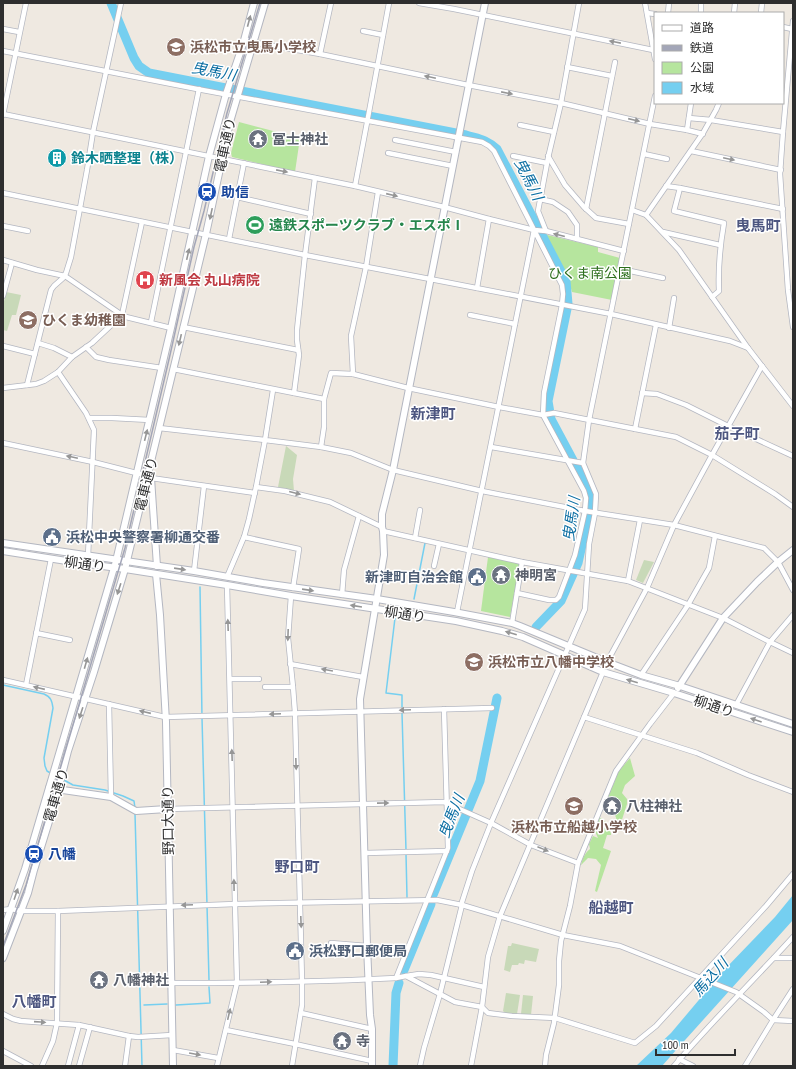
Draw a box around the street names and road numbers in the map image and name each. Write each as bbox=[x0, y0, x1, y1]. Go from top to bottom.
street label: 電車通り bbox=[210, 116, 240, 174]
street label: 電車通り bbox=[130, 455, 162, 513]
street label: 柳通り bbox=[63, 552, 107, 576]
street label: 柳通り bbox=[383, 602, 427, 626]
street label: 柳通り bbox=[691, 691, 737, 721]
street label: 電車通り bbox=[40, 766, 72, 824]
street label: 野口大通り bbox=[158, 785, 178, 855]

